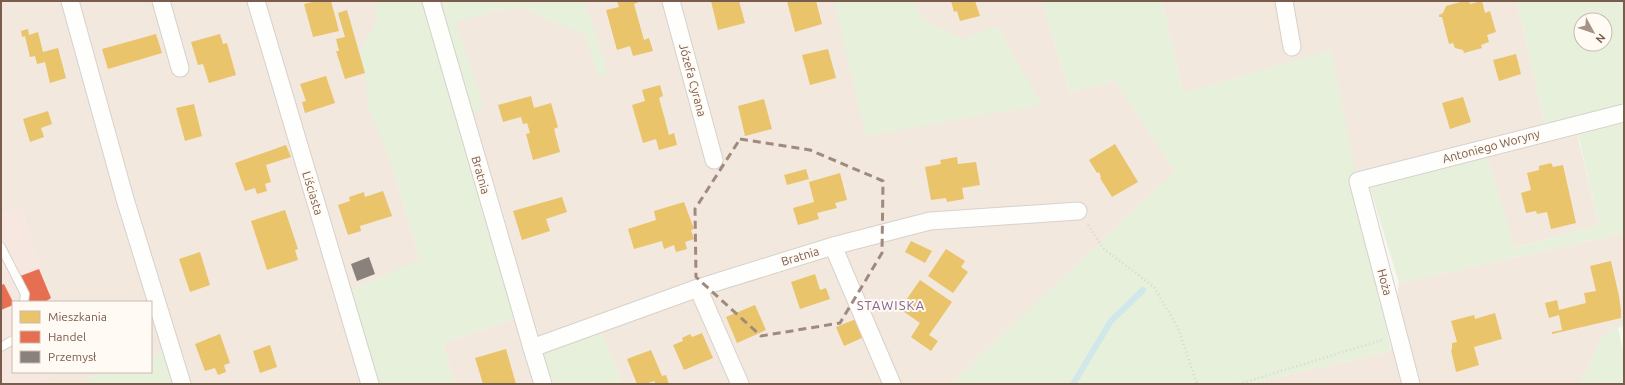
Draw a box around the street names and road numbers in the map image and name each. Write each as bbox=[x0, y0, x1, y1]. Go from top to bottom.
street label: Józefa Cyrana bbox=[677, 42, 709, 118]
street label: Antoniego Woryny bbox=[1441, 127, 1541, 165]
street label: Bratnia bbox=[469, 154, 493, 196]
street label: Liściasta bbox=[300, 170, 326, 216]
street label: Bratnia bbox=[779, 244, 821, 268]
street label: Hoża bbox=[1375, 267, 1395, 297]

